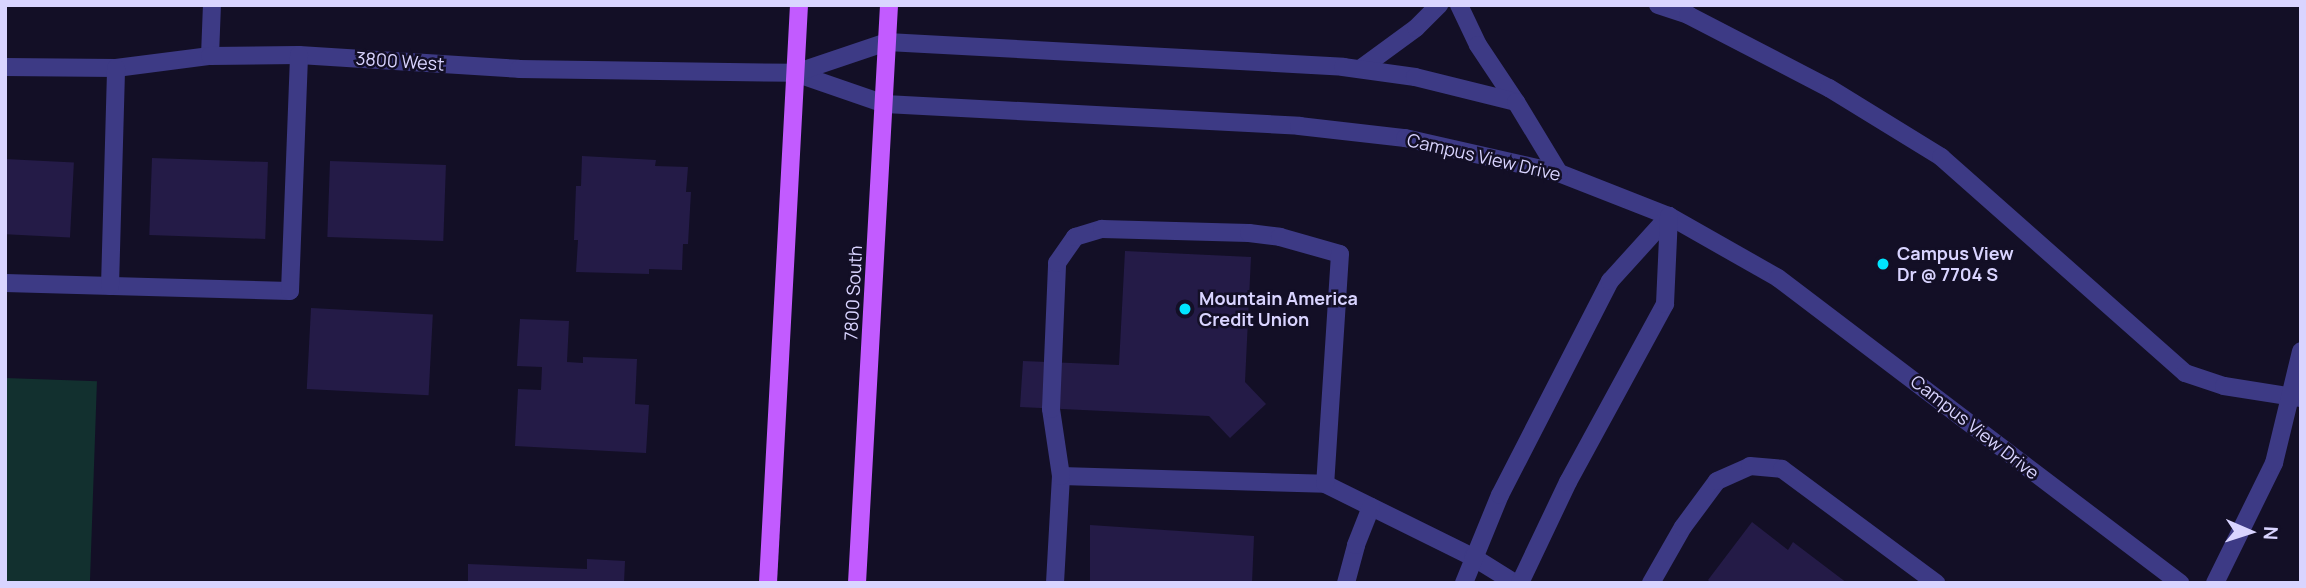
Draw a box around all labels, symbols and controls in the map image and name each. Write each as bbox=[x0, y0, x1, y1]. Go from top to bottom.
street label: 3800 West bbox=[355, 47, 445, 75]
street label: Campus View Drive bbox=[1405, 129, 1563, 185]
place label: Campus View Dr @ 7704 S bbox=[1897, 243, 2014, 286]
street label: 7800 South bbox=[840, 245, 866, 341]
marker: Campus View Dr @ 7704 S bbox=[1875, 256, 1891, 272]
place label: Mountain America Credit Union bbox=[1199, 288, 1358, 330]
marker: Mountain America Credit Union bbox=[1177, 301, 1193, 317]
street label: Campus View Drive bbox=[1907, 370, 2043, 484]
north arrow bbox=[2215, 497, 2285, 567]
text: N bbox=[2258, 526, 2284, 541]

